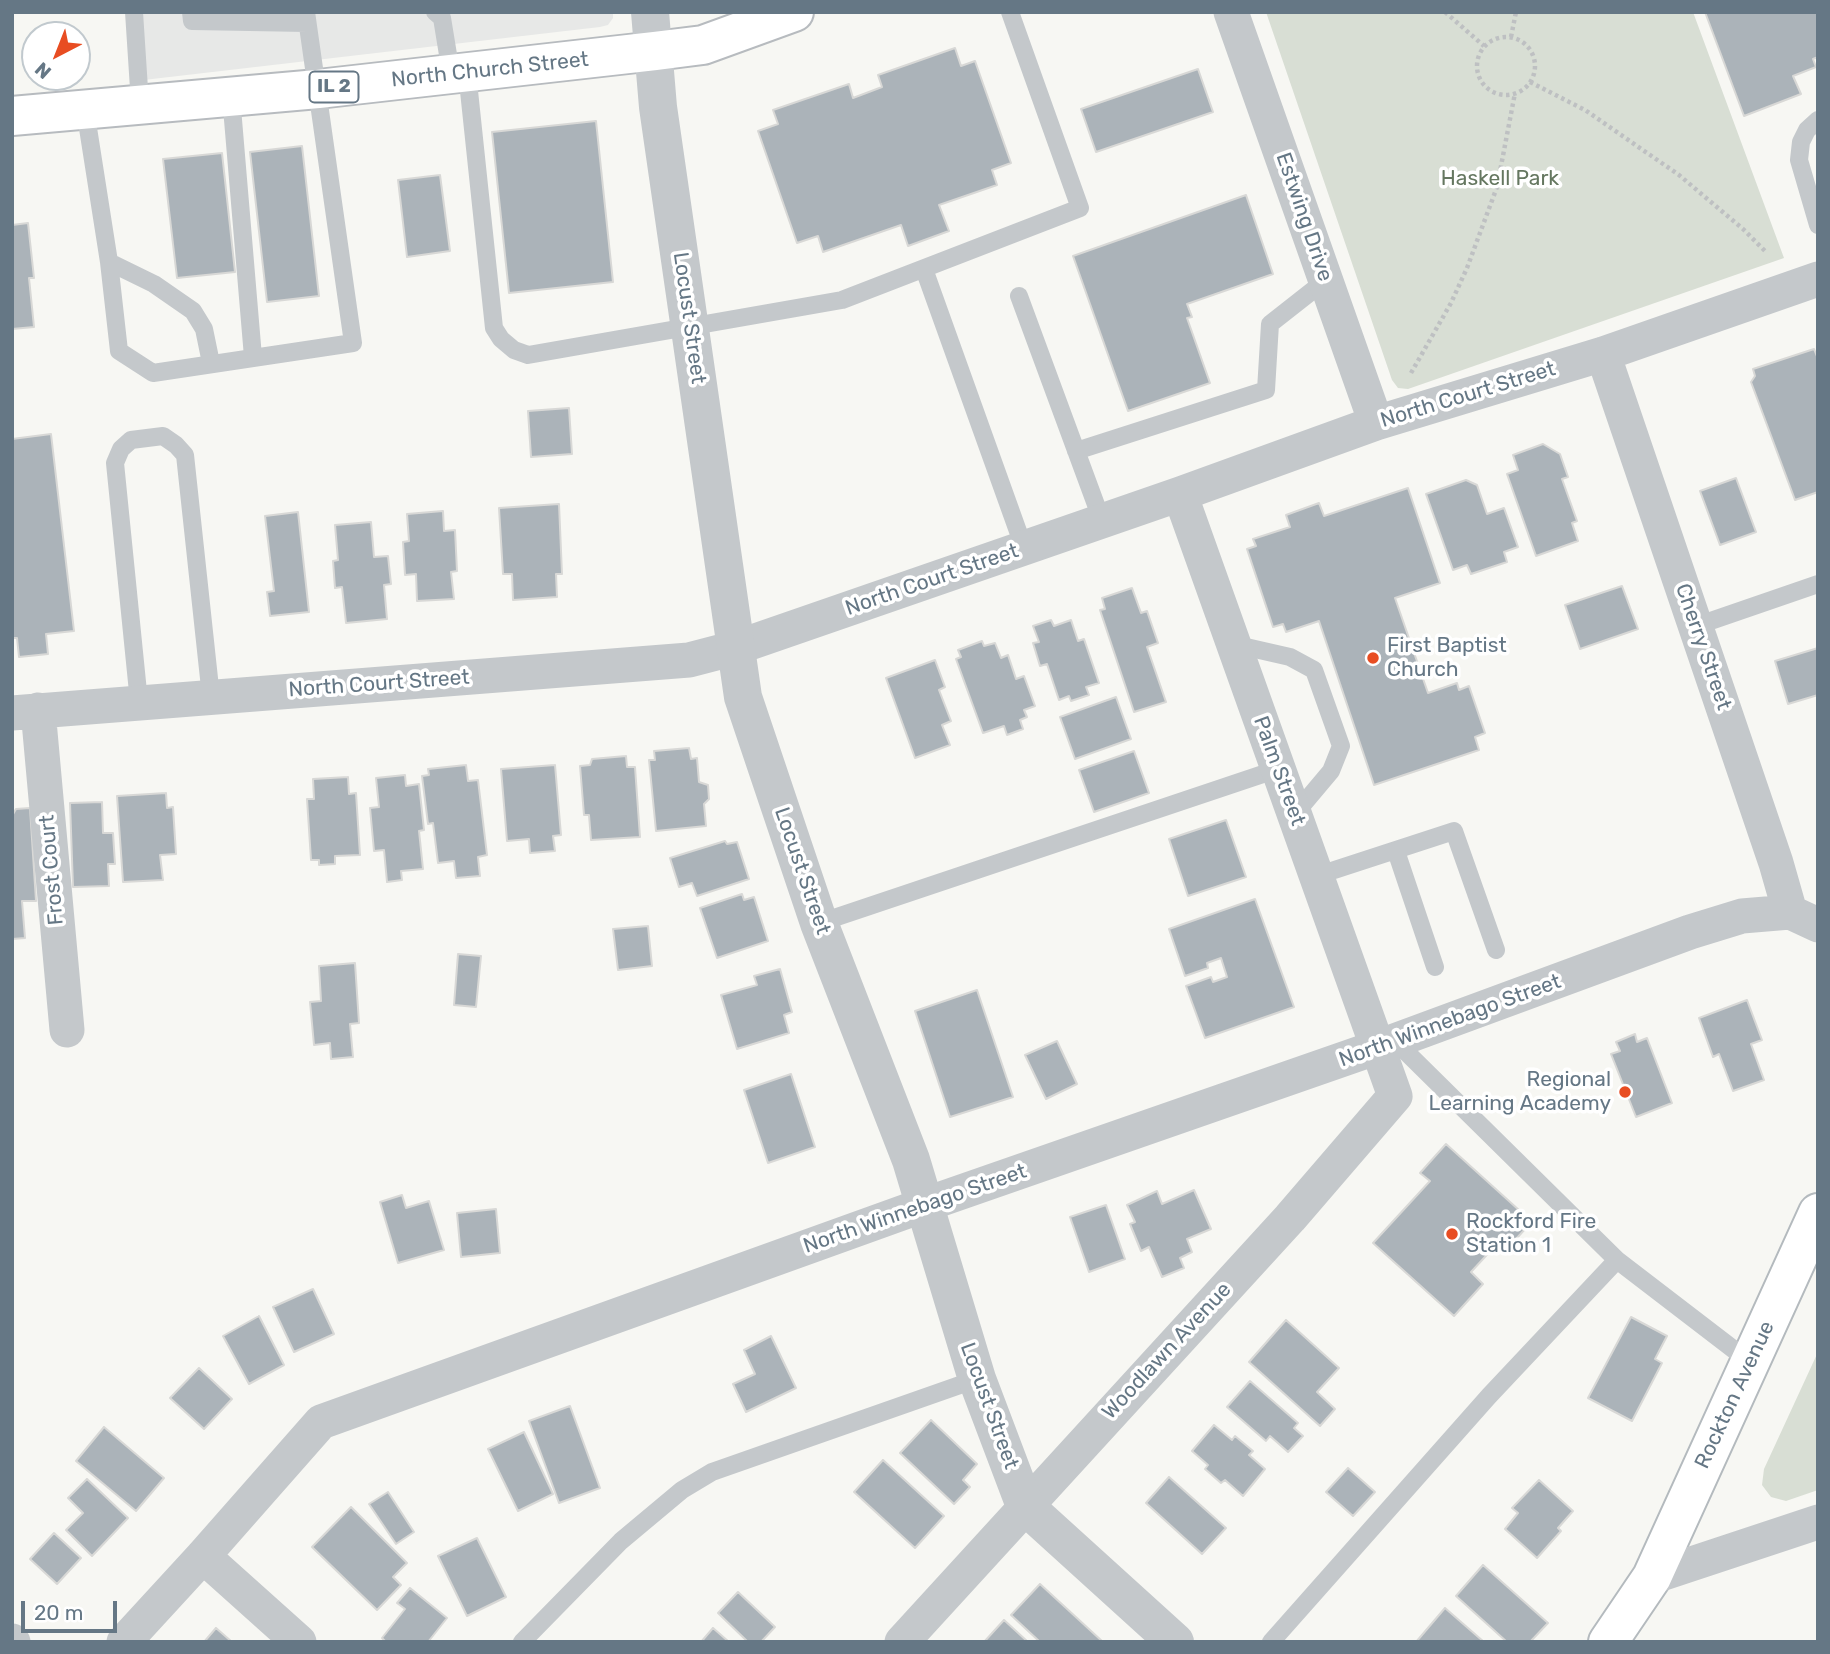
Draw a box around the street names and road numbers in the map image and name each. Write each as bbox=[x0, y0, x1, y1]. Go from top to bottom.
street label: North Church Street bbox=[390, 47, 590, 93]
road number: IL 2 bbox=[310, 72, 358, 102]
street label: Estwing Drive bbox=[1270, 149, 1338, 285]
street label: Locust Street bbox=[667, 251, 711, 385]
street label: North Court Street bbox=[1378, 356, 1558, 434]
street label: North Court Street bbox=[842, 539, 1022, 621]
street label: Cherry Street bbox=[1670, 581, 1736, 713]
street label: North Court Street bbox=[288, 665, 470, 703]
street label: Palm Street bbox=[1248, 713, 1310, 829]
street label: Locust Street bbox=[768, 804, 836, 938]
street label: Frost Court bbox=[35, 814, 69, 926]
street label: North Winnebago Street bbox=[1336, 969, 1564, 1073]
street label: North Winnebago Street bbox=[800, 1159, 1030, 1259]
street label: Woodlawn Avenue bbox=[1097, 1277, 1237, 1425]
street label: Rockton Avenue bbox=[1690, 1317, 1780, 1473]
street label: Locust Street bbox=[954, 1339, 1024, 1473]

